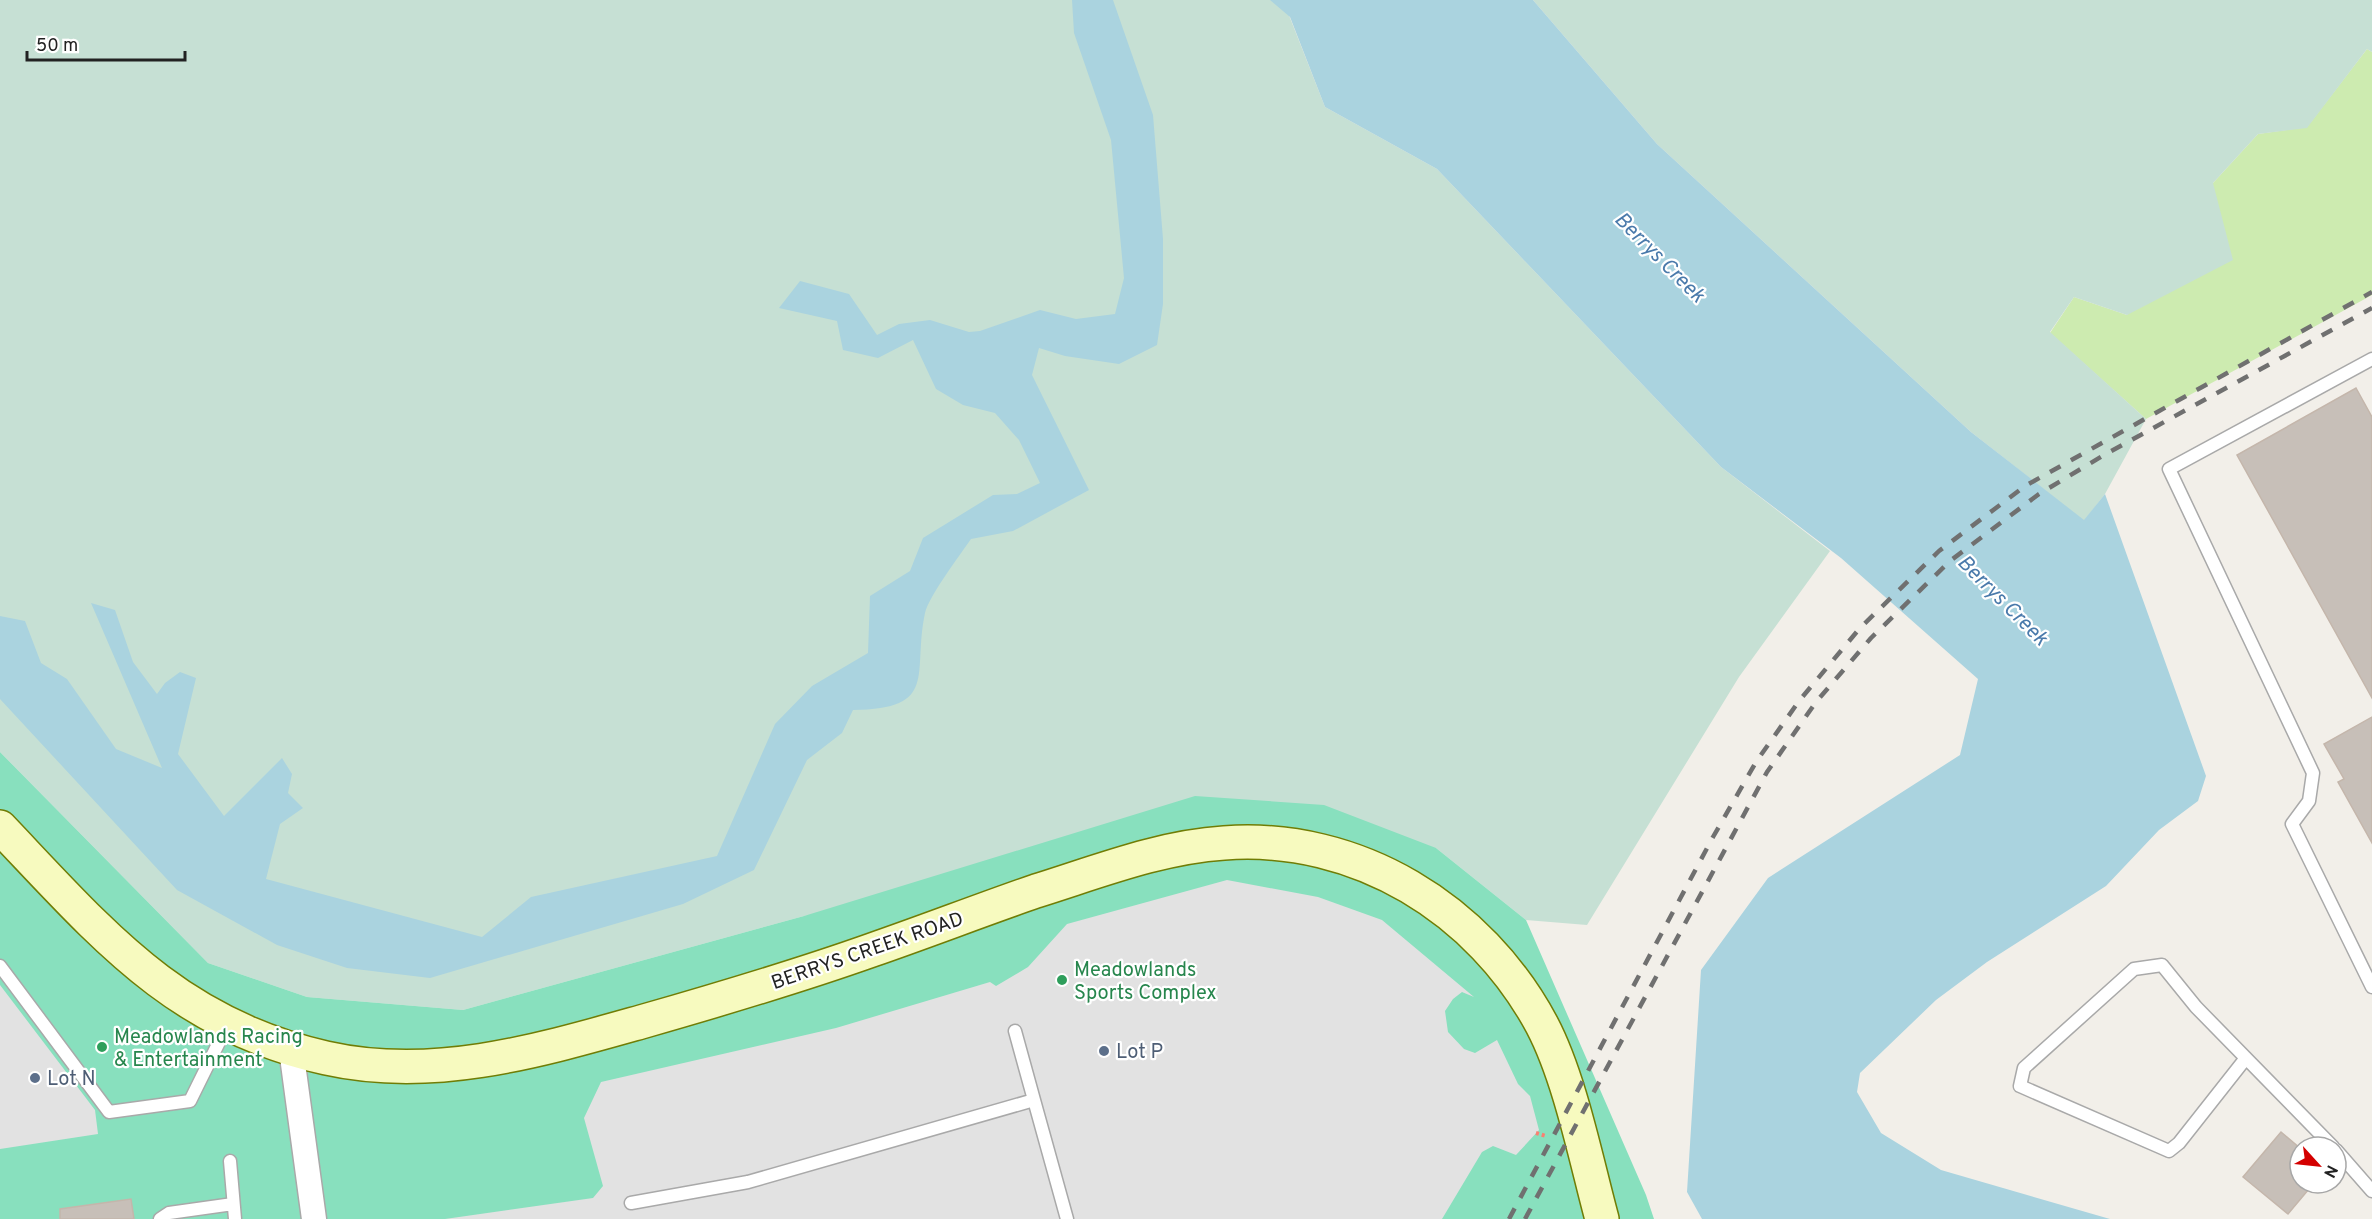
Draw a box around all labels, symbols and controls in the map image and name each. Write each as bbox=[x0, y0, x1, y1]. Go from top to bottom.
scale bar bbox=[27, 24, 184, 62]
text: 50 m bbox=[36, 35, 78, 58]
water label: Berrys Creek bbox=[1608, 207, 1710, 310]
water label: Berrys Creek bbox=[1951, 550, 2053, 653]
street label: BERRYS CREEK ROAD bbox=[768, 907, 967, 997]
place label: Meadowlands Sports Complex bbox=[1074, 958, 1217, 1007]
marker: Meadowlands Sports Complex bbox=[1055, 973, 1069, 987]
place label: Meadowlands Racing & Entertainment bbox=[114, 1025, 303, 1074]
marker: Meadowlands Racing & Entertainment bbox=[95, 1040, 109, 1054]
place label: Lot P bbox=[1116, 1040, 1163, 1066]
marker: Lot P bbox=[1097, 1044, 1111, 1058]
place label: Lot N bbox=[47, 1067, 96, 1093]
marker: Lot N bbox=[28, 1071, 42, 1085]
north arrow bbox=[2288, 1135, 2348, 1195]
text: N bbox=[2318, 1161, 2341, 1181]

